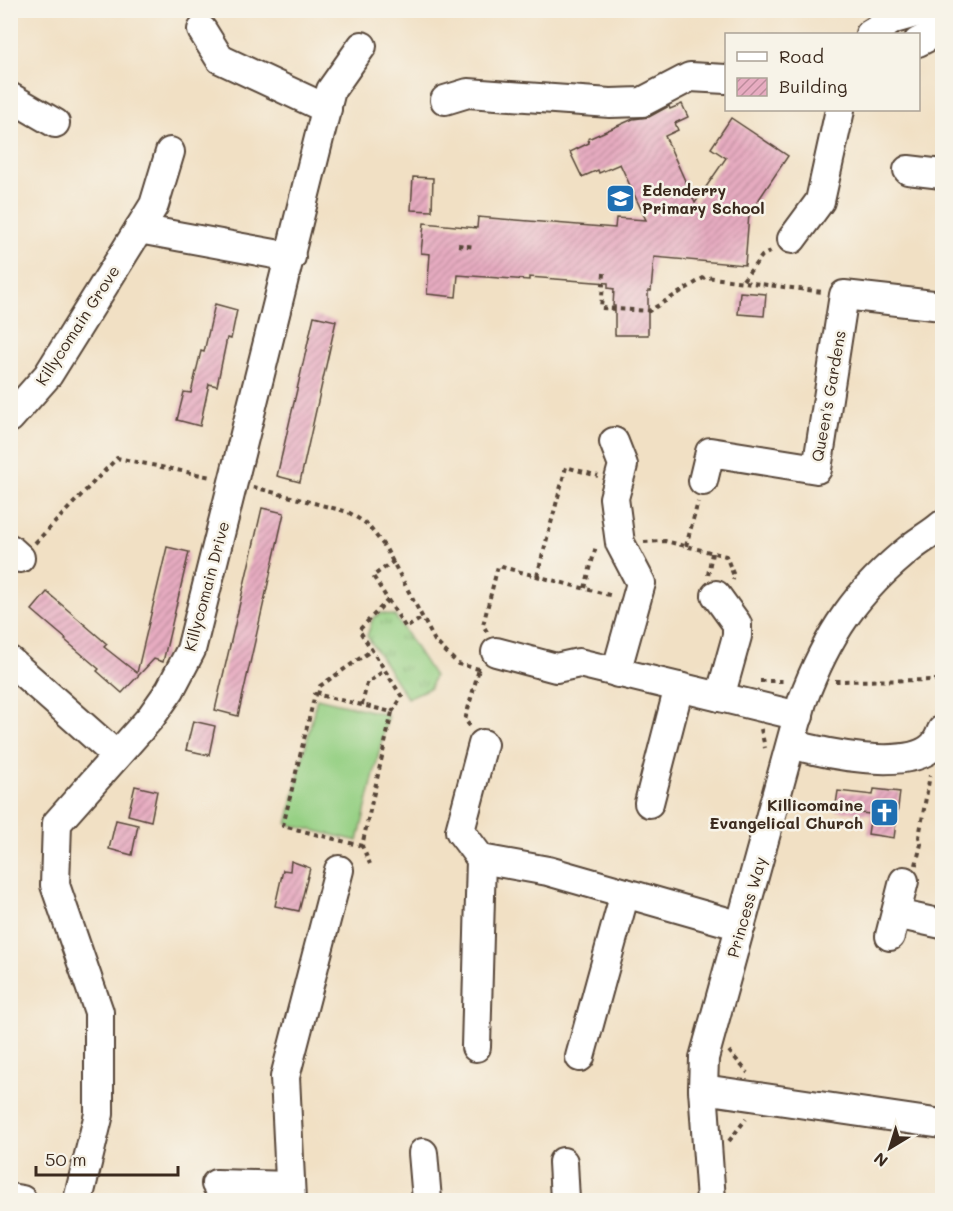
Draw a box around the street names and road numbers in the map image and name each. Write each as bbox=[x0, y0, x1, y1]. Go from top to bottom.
street label: Killycomain Grove bbox=[30, 261, 124, 389]
street label: Queen's Gardens bbox=[806, 329, 850, 463]
street label: Killycomain Drive bbox=[179, 519, 233, 653]
street label: Princess Way bbox=[722, 854, 770, 960]

